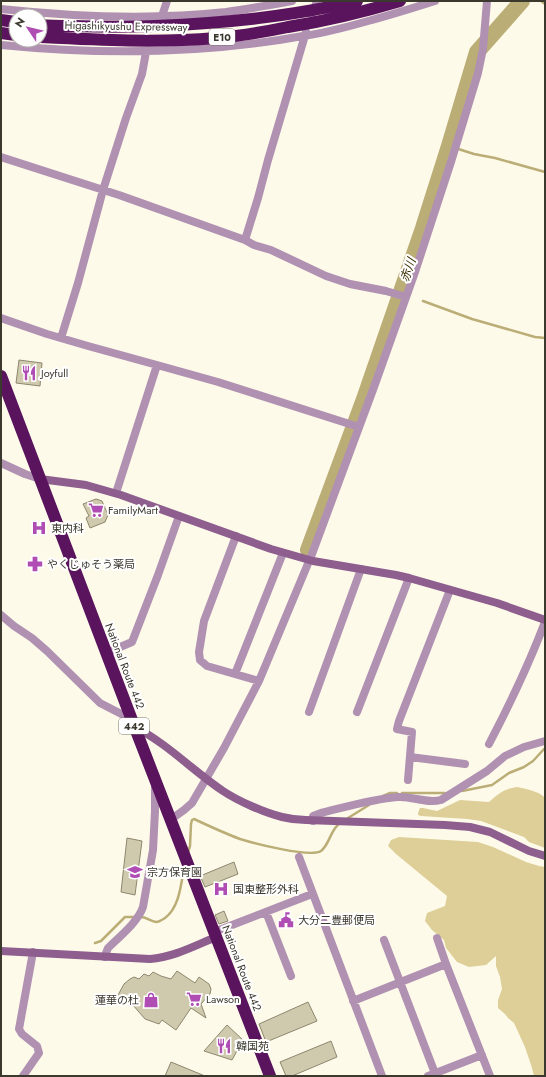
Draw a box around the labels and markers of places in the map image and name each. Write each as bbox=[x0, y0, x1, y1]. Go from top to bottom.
restaurant icon: Joyfull bbox=[20, 364, 38, 382]
place label: Joyfull bbox=[39, 365, 68, 381]
supermarket icon: FamilyMart bbox=[87, 501, 105, 519]
place label: FamilyMart bbox=[108, 502, 158, 518]
hospital icon: 東内科 bbox=[30, 519, 48, 537]
place label: 東内科 bbox=[51, 520, 84, 536]
pharmacy icon: やくじゅそう薬局 bbox=[26, 555, 44, 573]
place label: やくじゅそう薬局 bbox=[47, 556, 135, 572]
school or university icon: 宗方保育園 bbox=[126, 863, 144, 881]
place label: 宗方保育園 bbox=[147, 864, 202, 880]
hospital icon: 国東整形外科 bbox=[212, 880, 230, 898]
place label: 国東整形外科 bbox=[233, 881, 299, 897]
public building icon: 大分二豊郵便局 bbox=[277, 911, 295, 929]
place label: 大分二豊郵便局 bbox=[298, 912, 375, 928]
supermarket icon: Lawson bbox=[185, 990, 203, 1008]
shop icon: 蓮華の杜 bbox=[142, 991, 160, 1009]
place label: Lawson bbox=[206, 991, 240, 1007]
place label: 蓮華の杜 bbox=[95, 992, 139, 1008]
restaurant icon: 韓国苑 bbox=[215, 1037, 233, 1055]
place label: 韓国苑 bbox=[236, 1038, 269, 1054]

